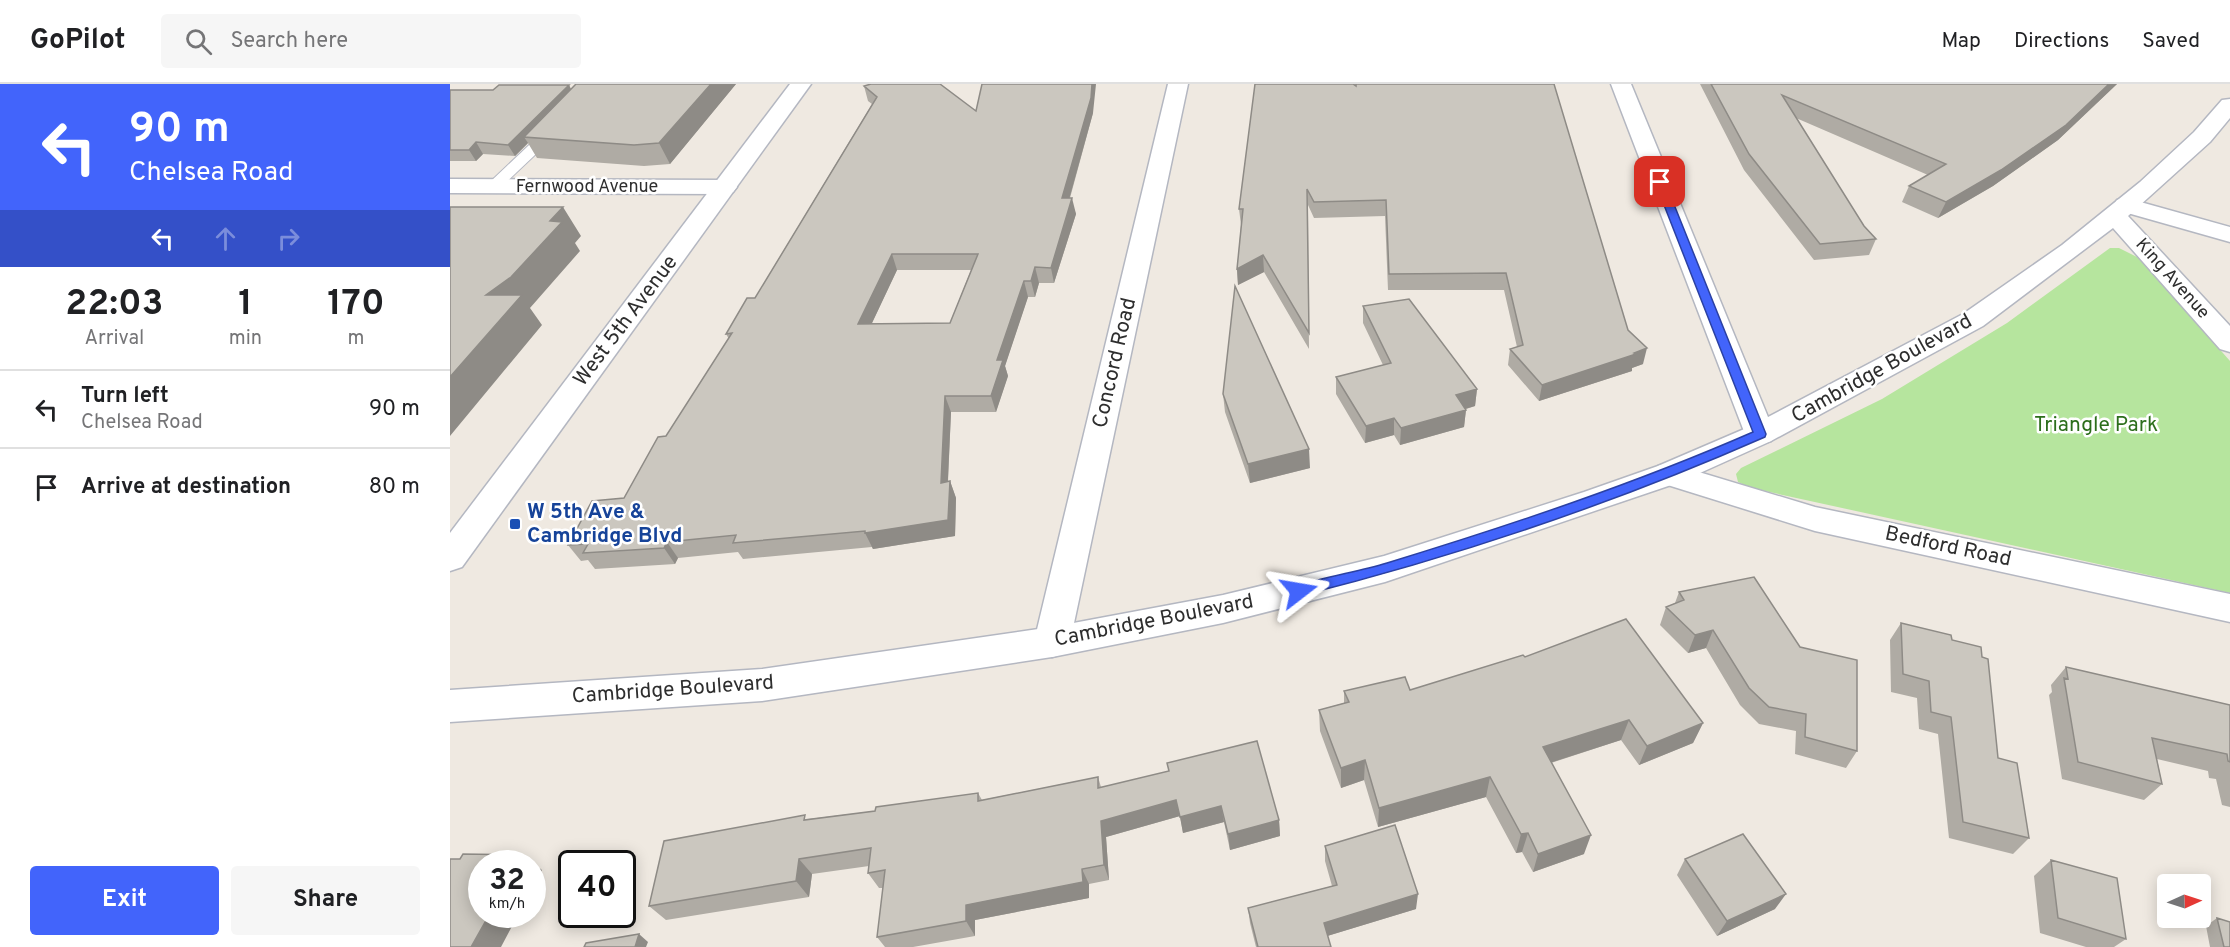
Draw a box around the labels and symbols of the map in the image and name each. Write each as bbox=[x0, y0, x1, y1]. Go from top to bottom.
pin bbox=[1634, 156, 1685, 207]
street label: Fernwood Avenue bbox=[516, 176, 658, 199]
street label: King Avenue bbox=[2130, 234, 2214, 324]
street label: West 5th Avenue bbox=[568, 250, 684, 392]
street label: Concord Road bbox=[1087, 295, 1143, 431]
street label: Cambridge Boulevard bbox=[1787, 308, 1977, 430]
park label: Triangle Park bbox=[2034, 412, 2158, 439]
place label: W 5th Ave & Cambridge Blvd bbox=[527, 499, 682, 550]
marker: W 5th Ave & Cambridge Blvd bbox=[508, 517, 522, 531]
street label: Bedford Road bbox=[1882, 520, 2014, 574]
position arrow bbox=[1267, 559, 1331, 623]
street label: Cambridge Boulevard bbox=[1052, 588, 1256, 654]
street label: Cambridge Boulevard bbox=[571, 669, 775, 711]
speed limit sign: 40 bbox=[558, 850, 636, 928]
north arrow bbox=[2157, 874, 2211, 928]

